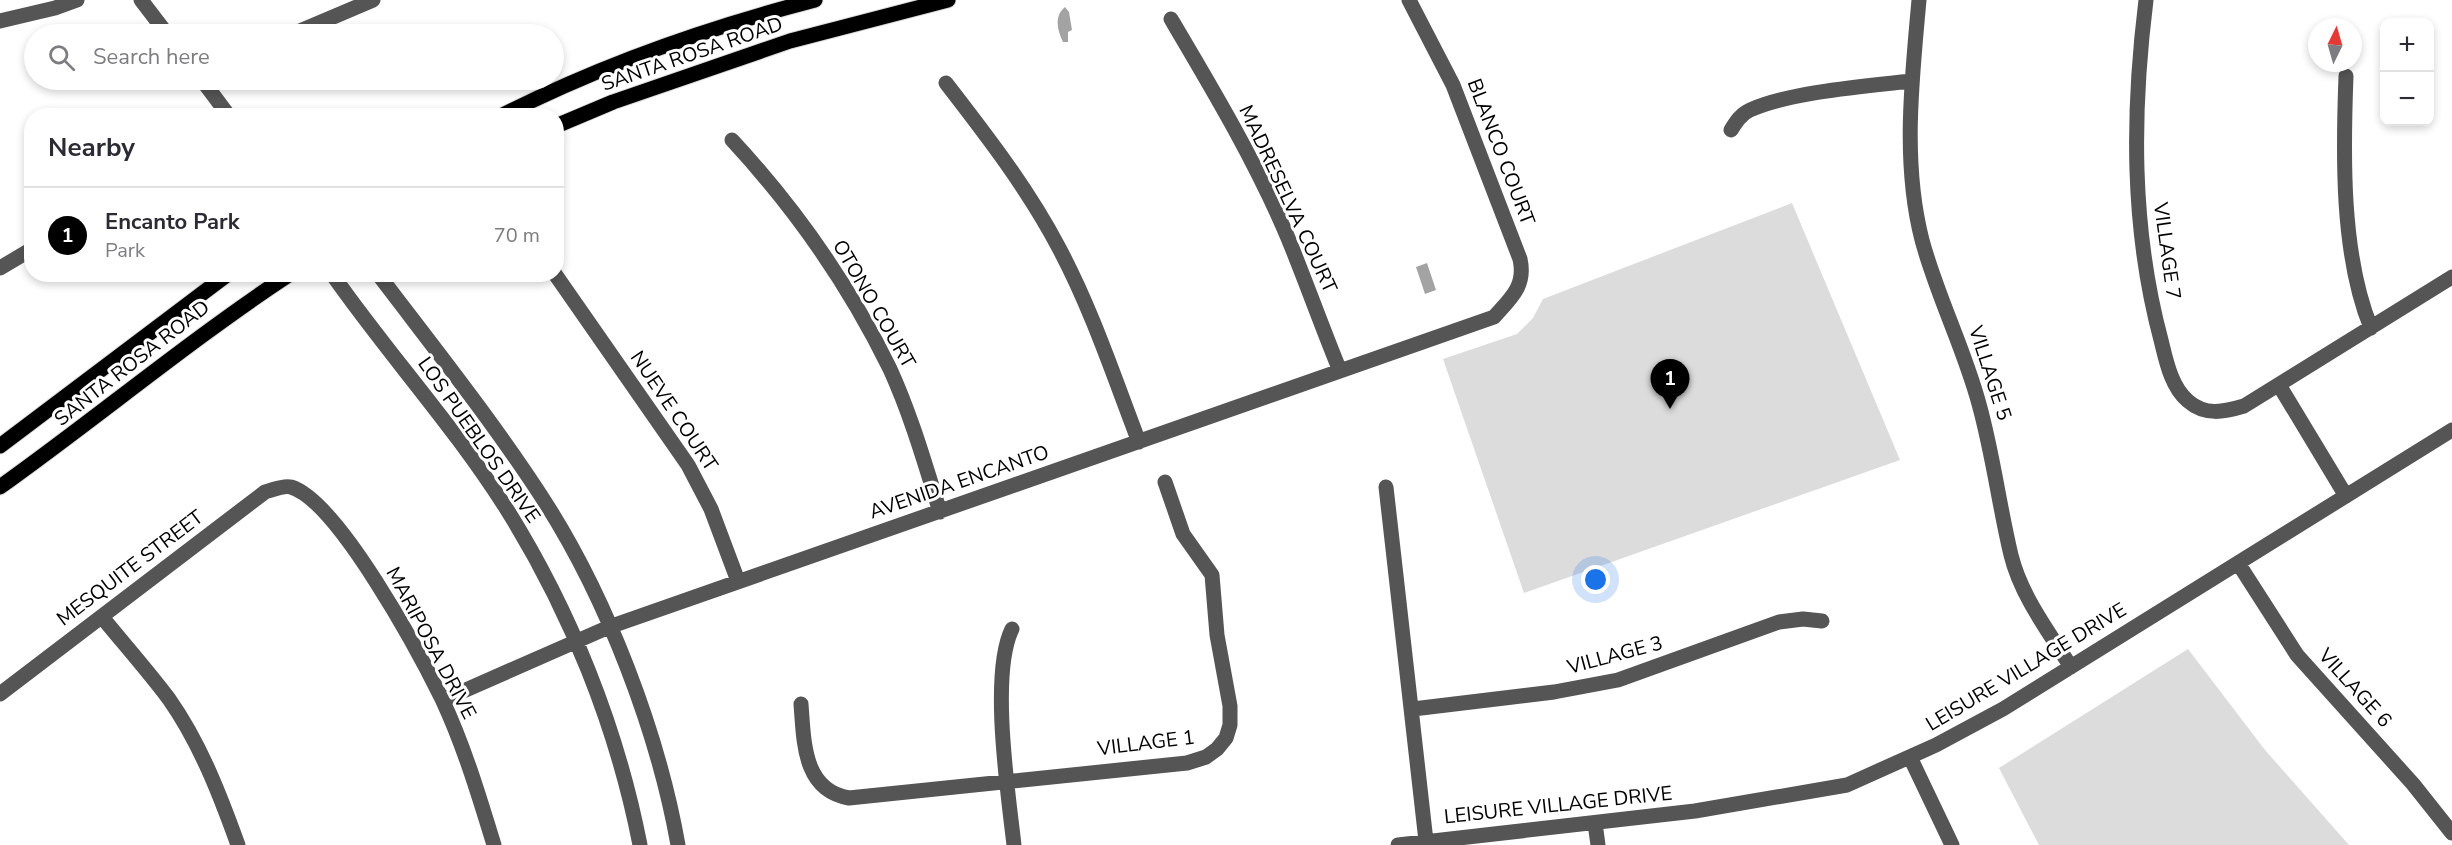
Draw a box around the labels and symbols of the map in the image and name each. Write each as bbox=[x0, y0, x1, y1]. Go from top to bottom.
street label: SANTA ROSA ROAD bbox=[598, 10, 786, 98]
north arrow bbox=[2308, 18, 2362, 72]
street label: BLANCO COURT bbox=[1461, 75, 1541, 229]
street label: MADRESELVA COURT bbox=[1233, 101, 1343, 297]
street label: VILLAGE 7 bbox=[2147, 200, 2187, 301]
street label: OTONO COURT bbox=[826, 235, 922, 373]
street label: SANTA ROSA ROAD bbox=[49, 294, 215, 432]
street label: VILLAGE 5 bbox=[1962, 321, 2018, 424]
street label: NUEVE COURT bbox=[624, 346, 724, 476]
street label: LOS PUEBLOS DRIVE bbox=[411, 352, 547, 528]
pin: 1 bbox=[1650, 360, 1690, 409]
street label: AVENIDA ENCANTO bbox=[865, 439, 1053, 525]
street label: MESQUITE STREET bbox=[51, 504, 209, 632]
street label: MARIPOSA DRIVE bbox=[379, 562, 483, 724]
your location bbox=[1581, 565, 1610, 594]
street label: LEISURE VILLAGE DRIVE bbox=[1921, 596, 2131, 738]
street label: VILLAGE 3 bbox=[1563, 629, 1666, 681]
street label: VILLAGE 6 bbox=[2312, 642, 2398, 733]
street label: VILLAGE 1 bbox=[1095, 724, 1196, 762]
street label: LEISURE VILLAGE DRIVE bbox=[1443, 780, 1673, 830]

